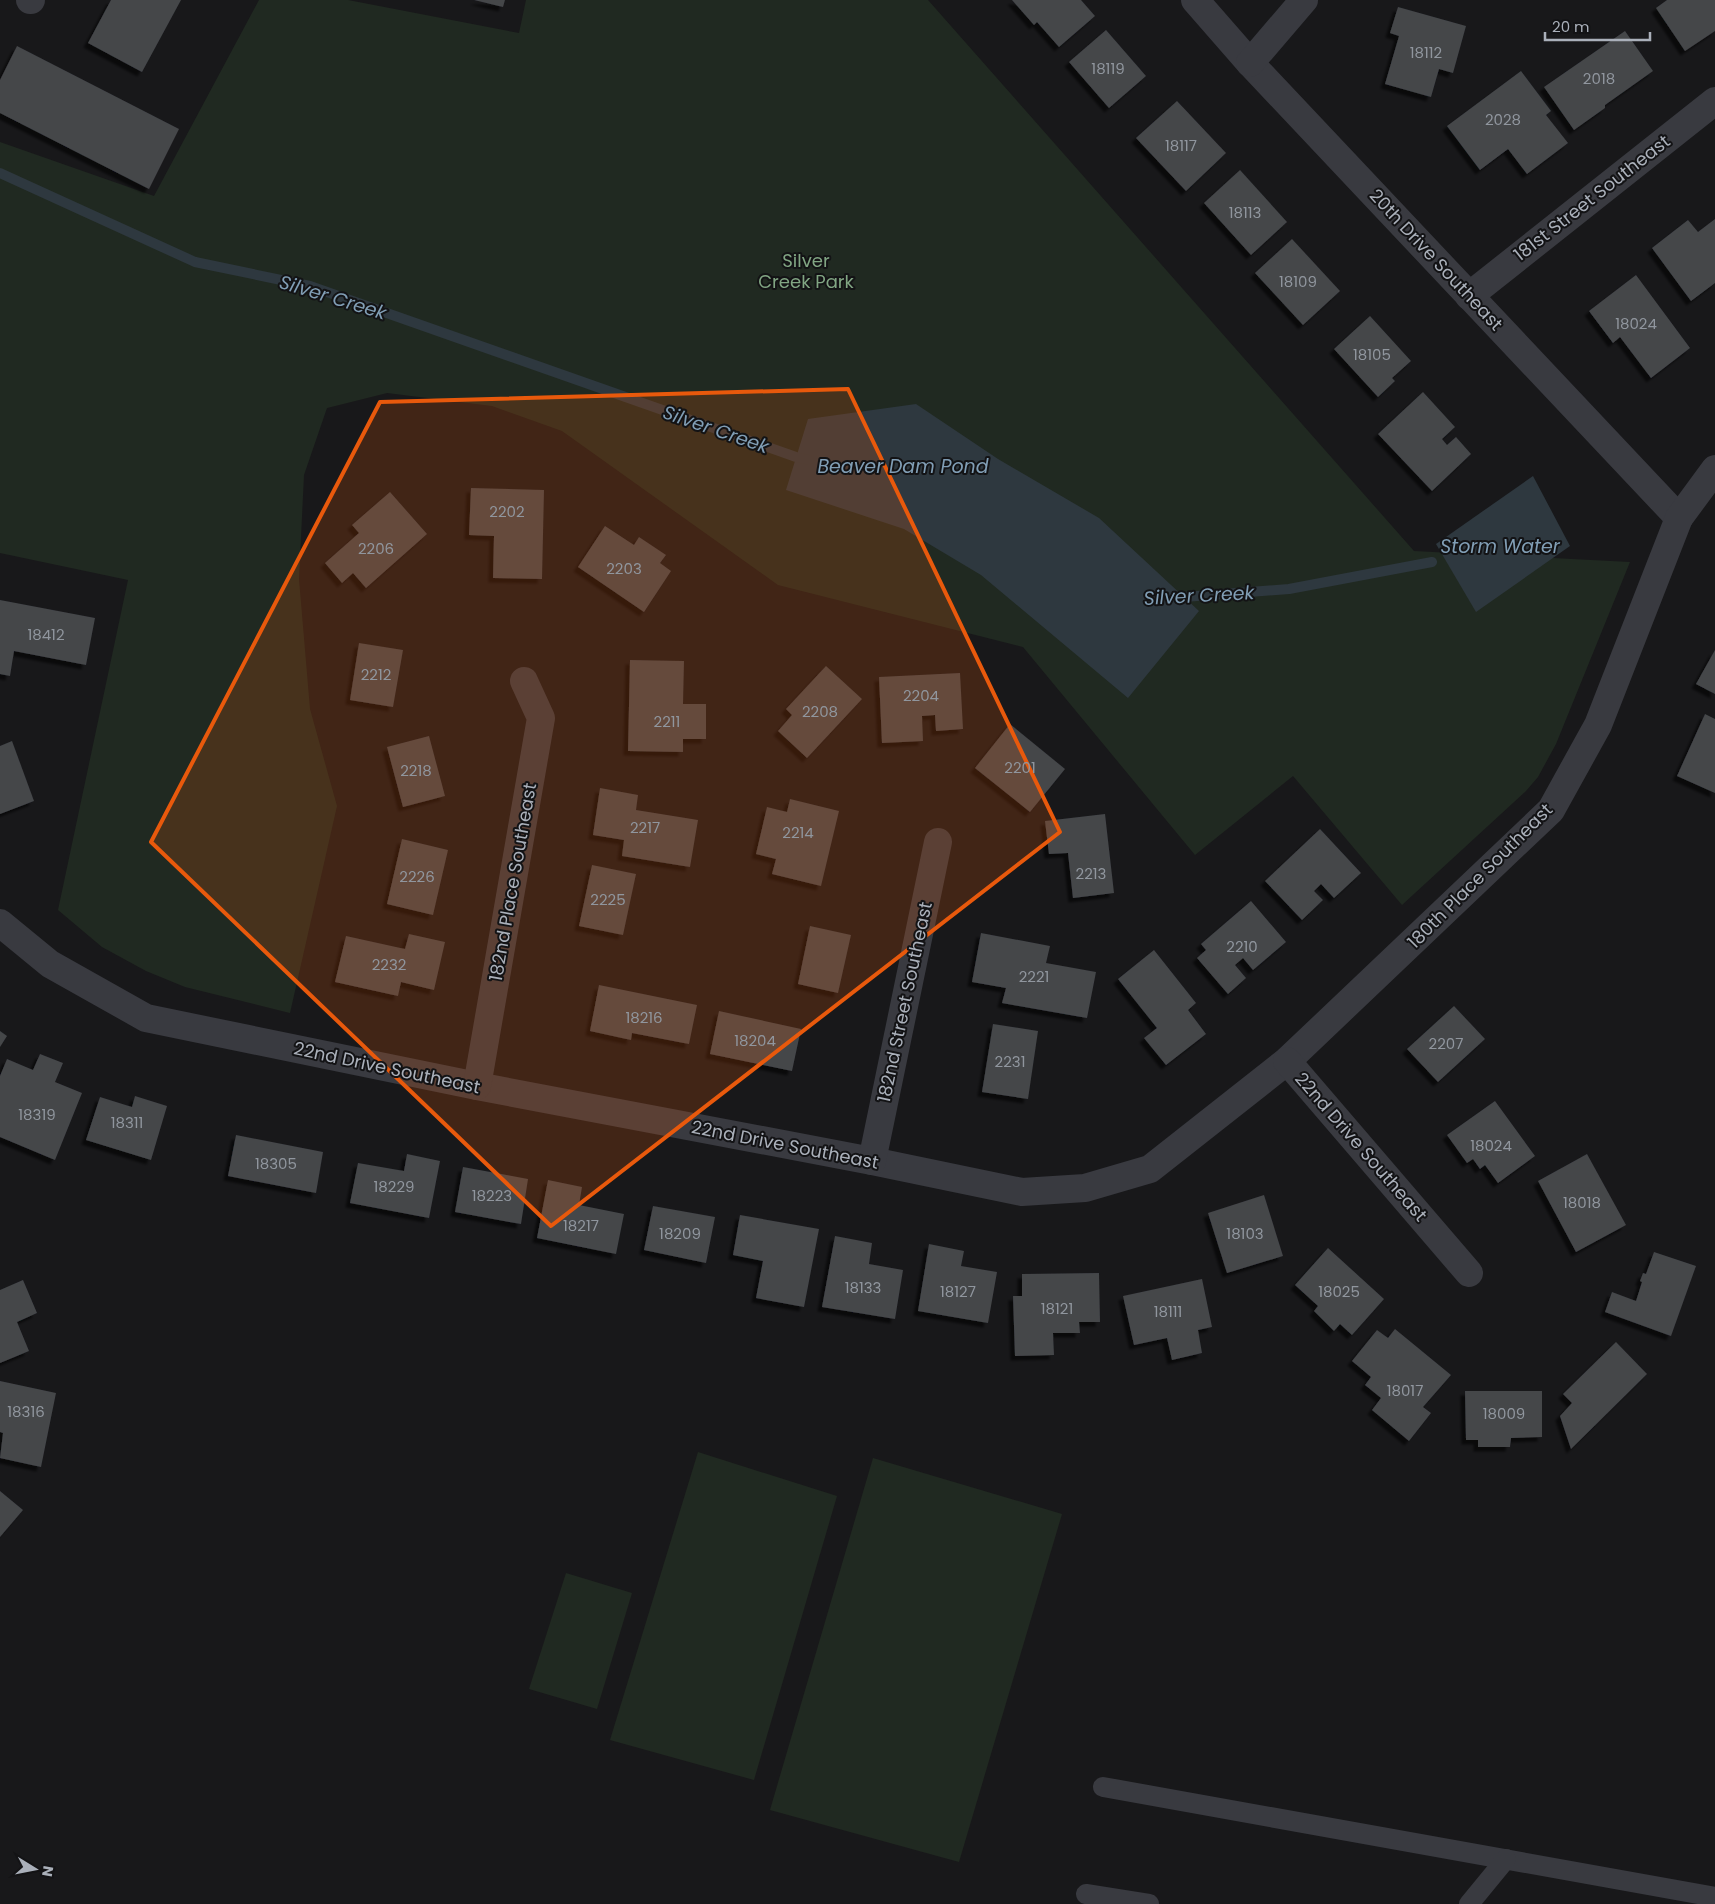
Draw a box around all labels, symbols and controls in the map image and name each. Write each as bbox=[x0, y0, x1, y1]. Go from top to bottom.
scale bar bbox=[1545, 10, 1650, 42]
text: 20 m bbox=[1552, 16, 1590, 37]
house number: 18112 bbox=[1410, 42, 1442, 63]
house number: 18119 bbox=[1091, 58, 1125, 79]
house number: 2018 bbox=[1583, 68, 1615, 89]
house number: 2028 bbox=[1485, 109, 1521, 130]
street label: 181st Street Southeast bbox=[1508, 129, 1675, 267]
house number: 18117 bbox=[1165, 135, 1197, 156]
street label: 20th Drive Southeast bbox=[1364, 183, 1509, 336]
house number: 18113 bbox=[1229, 202, 1261, 223]
park label: Silver Creek Park bbox=[758, 248, 855, 294]
water label: Silver Creek bbox=[276, 268, 391, 327]
house number: 18109 bbox=[1279, 271, 1317, 292]
house number: 18024 bbox=[1615, 313, 1657, 334]
house number: 18105 bbox=[1353, 344, 1391, 365]
water label: Silver Creek bbox=[659, 399, 774, 461]
water label: Beaver Dam Pond bbox=[817, 453, 989, 480]
house number: 2202 bbox=[489, 501, 525, 522]
water label: Storm Water bbox=[1440, 533, 1561, 560]
house number: 2206 bbox=[358, 538, 394, 559]
house number: 2203 bbox=[606, 558, 642, 579]
water label: Silver Creek bbox=[1143, 579, 1256, 612]
house number: 18412 bbox=[27, 624, 65, 645]
house number: 2212 bbox=[361, 664, 391, 685]
house number: 2204 bbox=[903, 685, 939, 706]
house number: 2208 bbox=[802, 701, 838, 722]
house number: 2211 bbox=[654, 711, 680, 732]
house number: 2201 bbox=[1004, 757, 1036, 778]
house number: 2218 bbox=[400, 760, 432, 781]
street label: 182nd Place Southeast bbox=[483, 781, 542, 983]
street label: 180th Place Southeast bbox=[1401, 797, 1558, 954]
house number: 2217 bbox=[630, 817, 660, 838]
house number: 2214 bbox=[782, 822, 814, 843]
house number: 2213 bbox=[1076, 863, 1106, 884]
house number: 2226 bbox=[399, 866, 435, 887]
house number: 2225 bbox=[590, 889, 626, 910]
street label: 182nd Street Southeast bbox=[871, 899, 938, 1104]
house number: 2210 bbox=[1226, 936, 1258, 957]
house number: 2232 bbox=[372, 954, 406, 975]
house number: 2221 bbox=[1019, 966, 1049, 987]
house number: 18216 bbox=[625, 1007, 663, 1028]
house number: 18204 bbox=[734, 1030, 776, 1051]
house number: 2207 bbox=[1429, 1033, 1463, 1054]
street label: 22nd Drive Southeast bbox=[292, 1036, 483, 1099]
house number: 2231 bbox=[995, 1051, 1025, 1072]
street label: 22nd Drive Southeast bbox=[1290, 1067, 1433, 1227]
house number: 18319 bbox=[18, 1104, 56, 1125]
house number: 18311 bbox=[111, 1112, 143, 1133]
street label: 22nd Drive Southeast bbox=[689, 1114, 881, 1175]
house number: 18024 bbox=[1470, 1135, 1512, 1156]
house number: 18305 bbox=[255, 1153, 297, 1174]
house number: 18229 bbox=[374, 1176, 414, 1197]
house number: 18223 bbox=[472, 1185, 512, 1206]
house number: 18018 bbox=[1563, 1192, 1601, 1213]
house number: 18217 bbox=[563, 1215, 599, 1236]
house number: 18209 bbox=[659, 1223, 701, 1244]
house number: 18103 bbox=[1226, 1223, 1264, 1244]
house number: 18133 bbox=[845, 1277, 881, 1298]
house number: 18127 bbox=[940, 1281, 976, 1302]
house number: 18025 bbox=[1318, 1281, 1360, 1302]
house number: 18121 bbox=[1041, 1298, 1073, 1319]
house number: 18111 bbox=[1154, 1301, 1182, 1322]
house number: 18017 bbox=[1387, 1380, 1423, 1401]
house number: 18316 bbox=[7, 1401, 45, 1422]
house number: 18009 bbox=[1483, 1403, 1525, 1424]
north arrow bbox=[10, 1844, 60, 1894]
text: N bbox=[37, 1864, 59, 1878]

